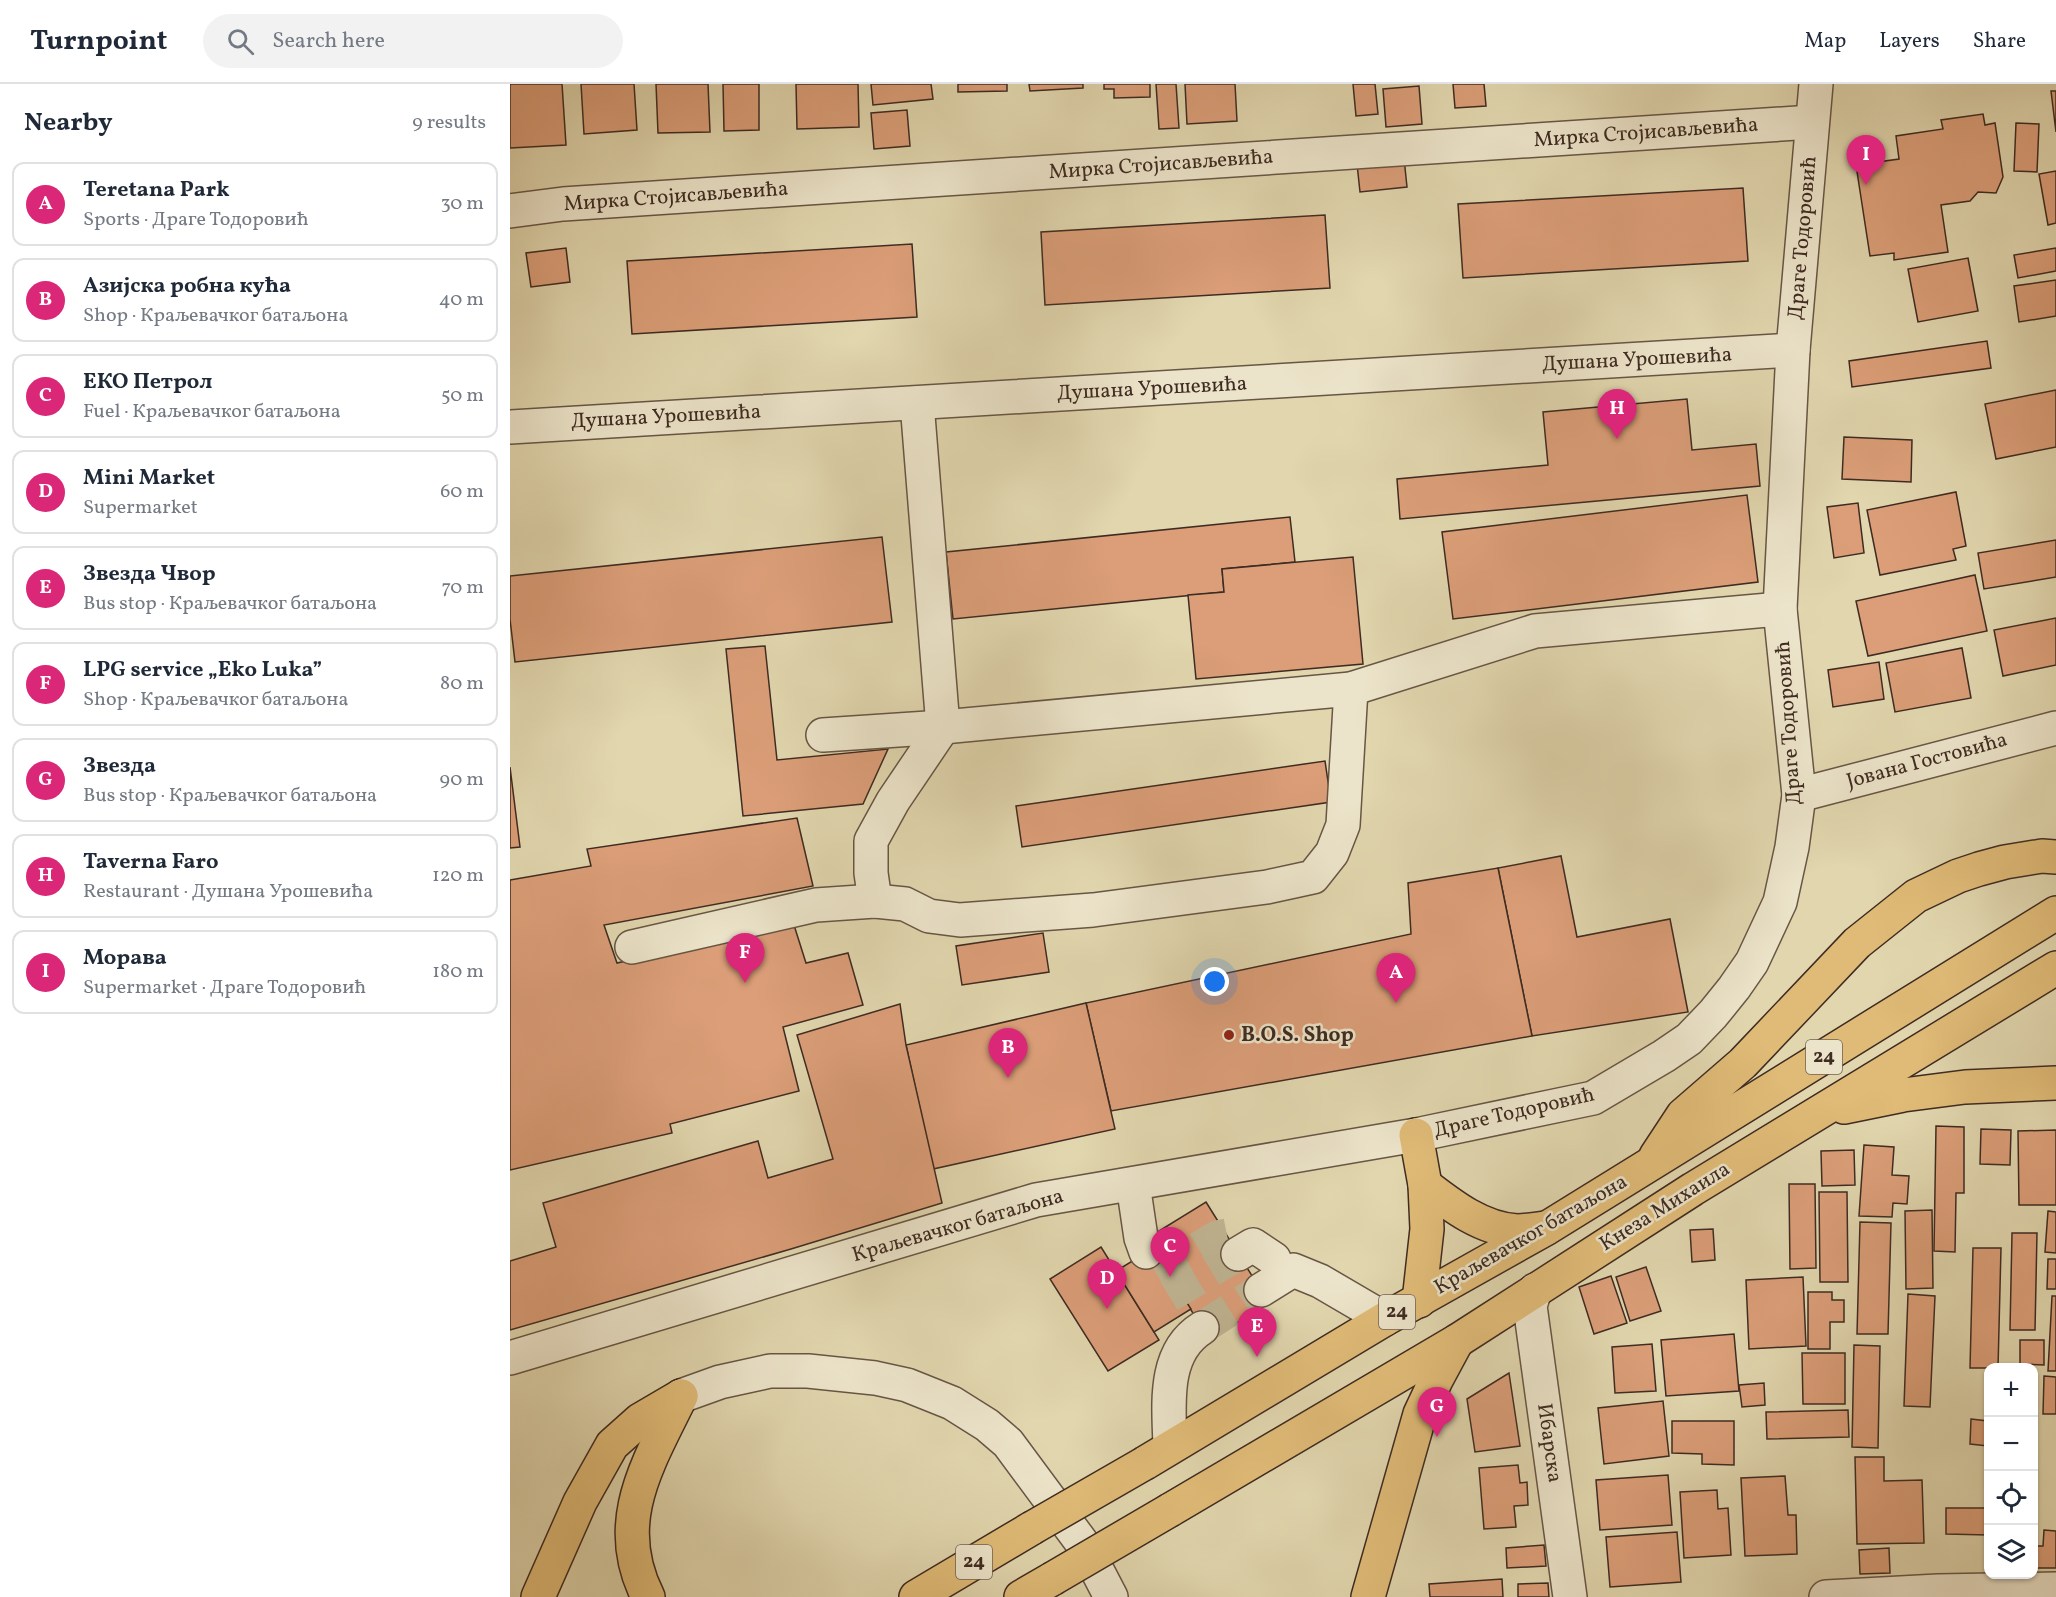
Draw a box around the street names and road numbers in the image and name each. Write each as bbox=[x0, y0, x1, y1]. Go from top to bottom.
street label: Мирка Стојисављевића bbox=[1533, 111, 1759, 155]
street label: Мирка Стојисављевића bbox=[1048, 143, 1274, 187]
street label: Драге Тодоровић bbox=[1781, 155, 1825, 321]
street label: Мирка Стојисављевића bbox=[563, 175, 789, 219]
street label: Душана Урошевића bbox=[1541, 341, 1733, 379]
street label: Душана Урошевића bbox=[1056, 370, 1248, 408]
street label: Душана Урошевића bbox=[570, 398, 762, 436]
street label: Драге Тодоровић bbox=[1769, 640, 1809, 806]
street label: Јована Гостовића bbox=[1843, 726, 2011, 796]
road number: 24 bbox=[1806, 1040, 1842, 1074]
street label: Драге Тодоровић bbox=[1431, 1080, 1597, 1146]
street label: Кнеза Михаила bbox=[1594, 1155, 1736, 1259]
street label: Краљевачког батаљона bbox=[1429, 1168, 1633, 1302]
street label: Краљевачког батаљона bbox=[849, 1182, 1067, 1270]
road number: 24 bbox=[1379, 1295, 1415, 1329]
street label: Ибарска bbox=[1529, 1401, 1569, 1485]
road number: 24 bbox=[956, 1545, 992, 1579]

